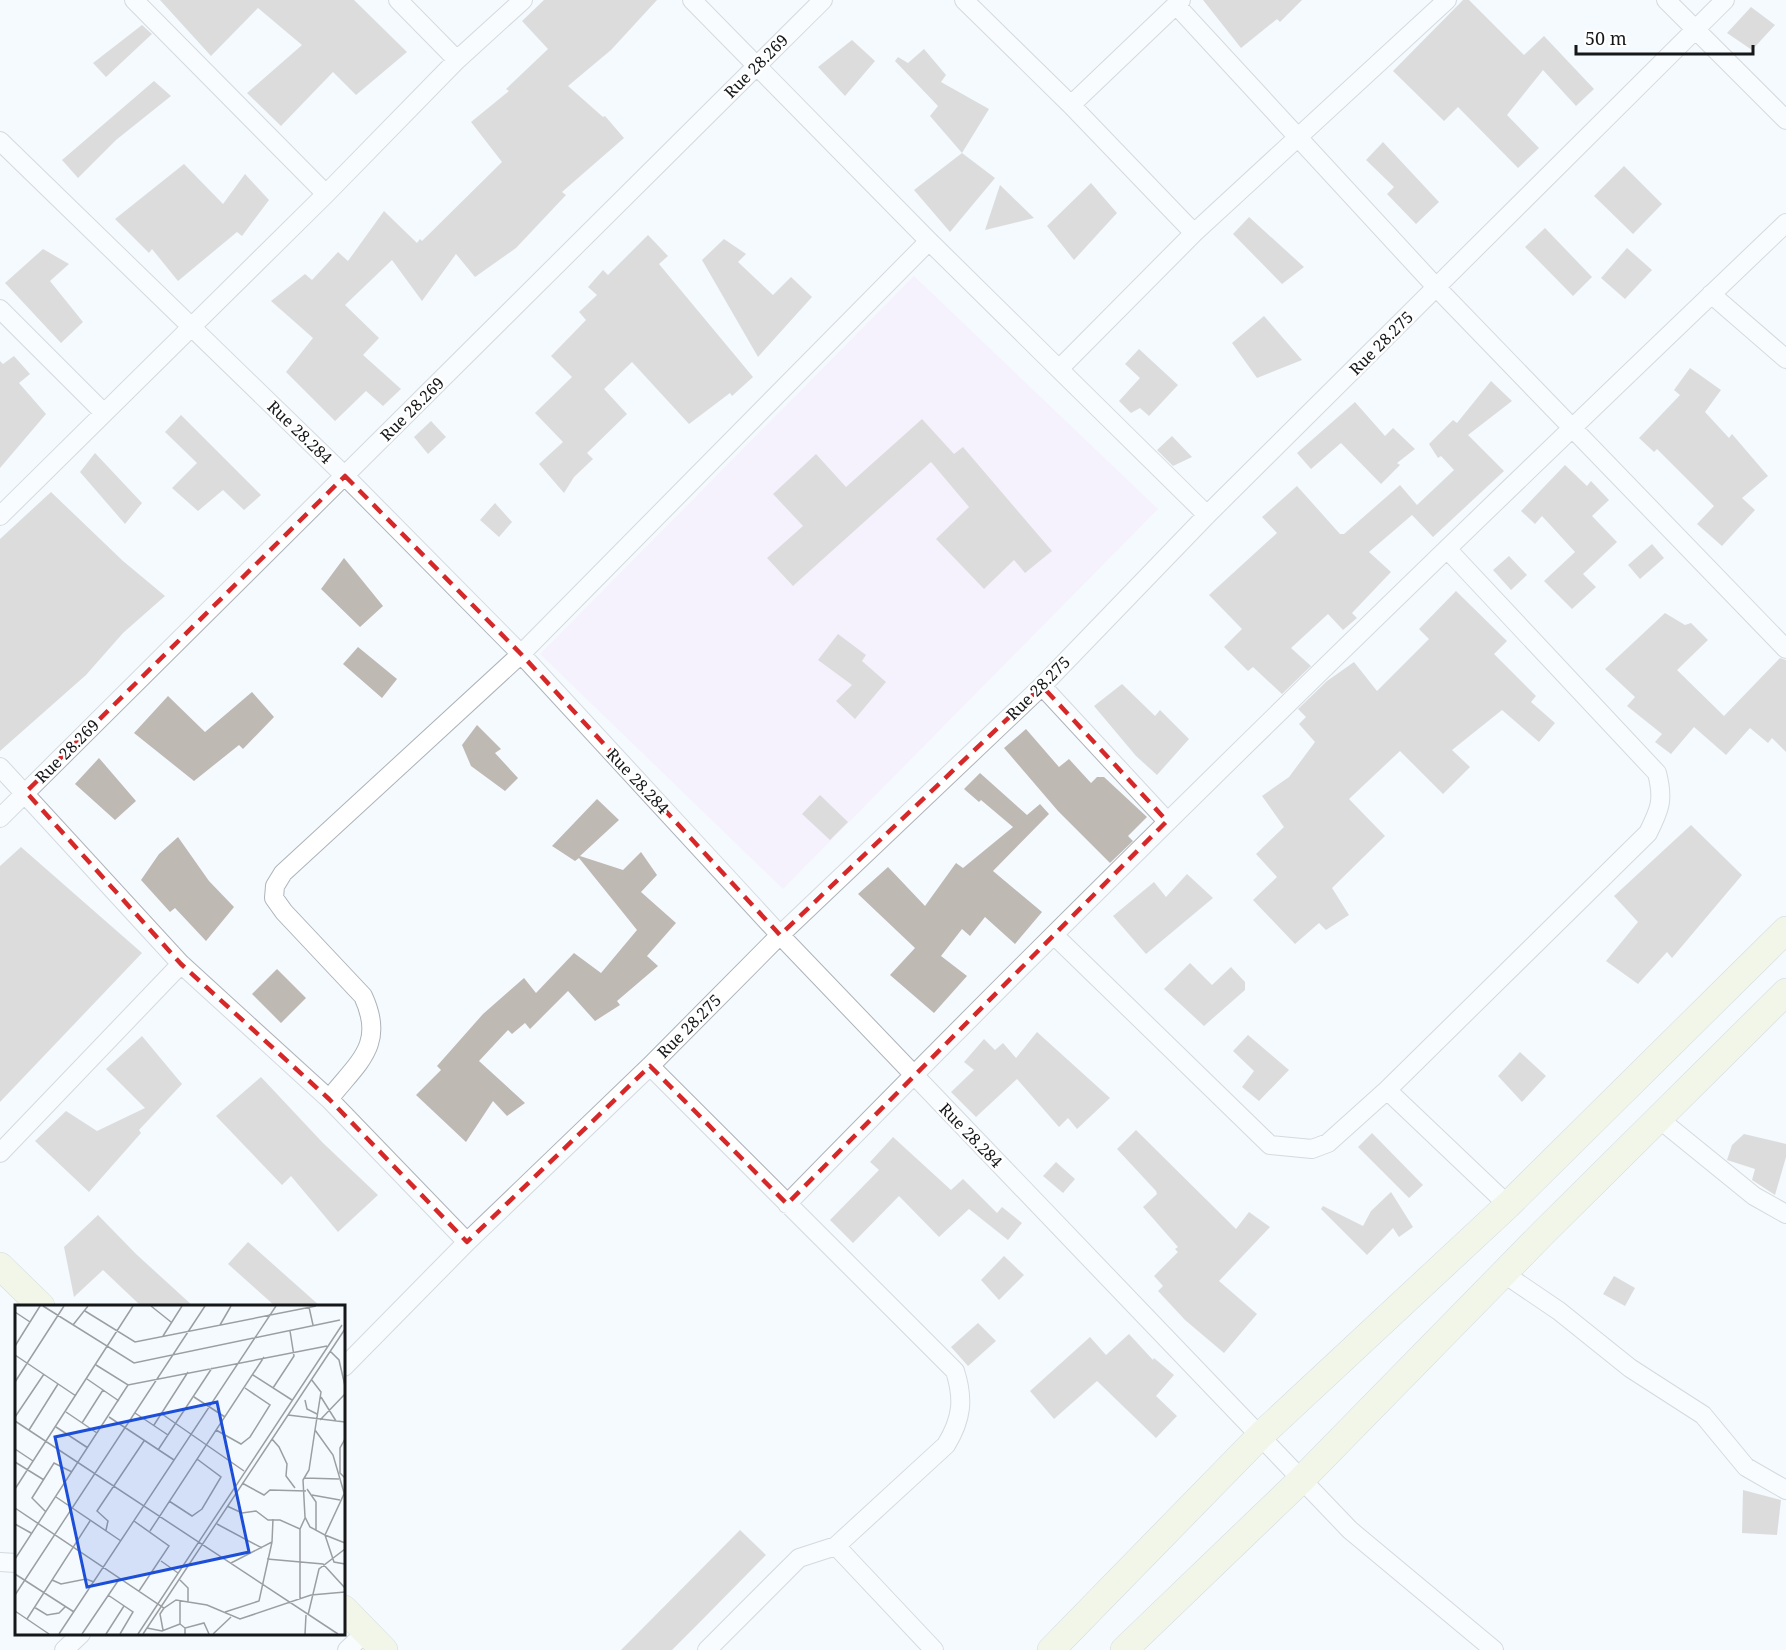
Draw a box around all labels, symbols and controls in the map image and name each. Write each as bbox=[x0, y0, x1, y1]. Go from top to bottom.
scale bar bbox=[1576, 18, 1753, 56]
text: 50 m bbox=[1585, 26, 1627, 50]
street label: Rue 28.269 bbox=[719, 29, 793, 103]
street label: Rue 28.275 bbox=[1344, 306, 1418, 380]
street label: Rue 28.269 bbox=[375, 372, 449, 446]
street label: Rue 28.284 bbox=[263, 396, 337, 468]
street label: Rue 28.275 bbox=[1001, 651, 1075, 725]
street label: Rue 28.269 bbox=[30, 714, 104, 788]
street label: Rue 28.284 bbox=[602, 743, 674, 819]
street label: Rue 28.275 bbox=[652, 989, 726, 1063]
street label: Rue 28.284 bbox=[935, 1098, 1007, 1172]
inset map bbox=[15, 1305, 345, 1635]

